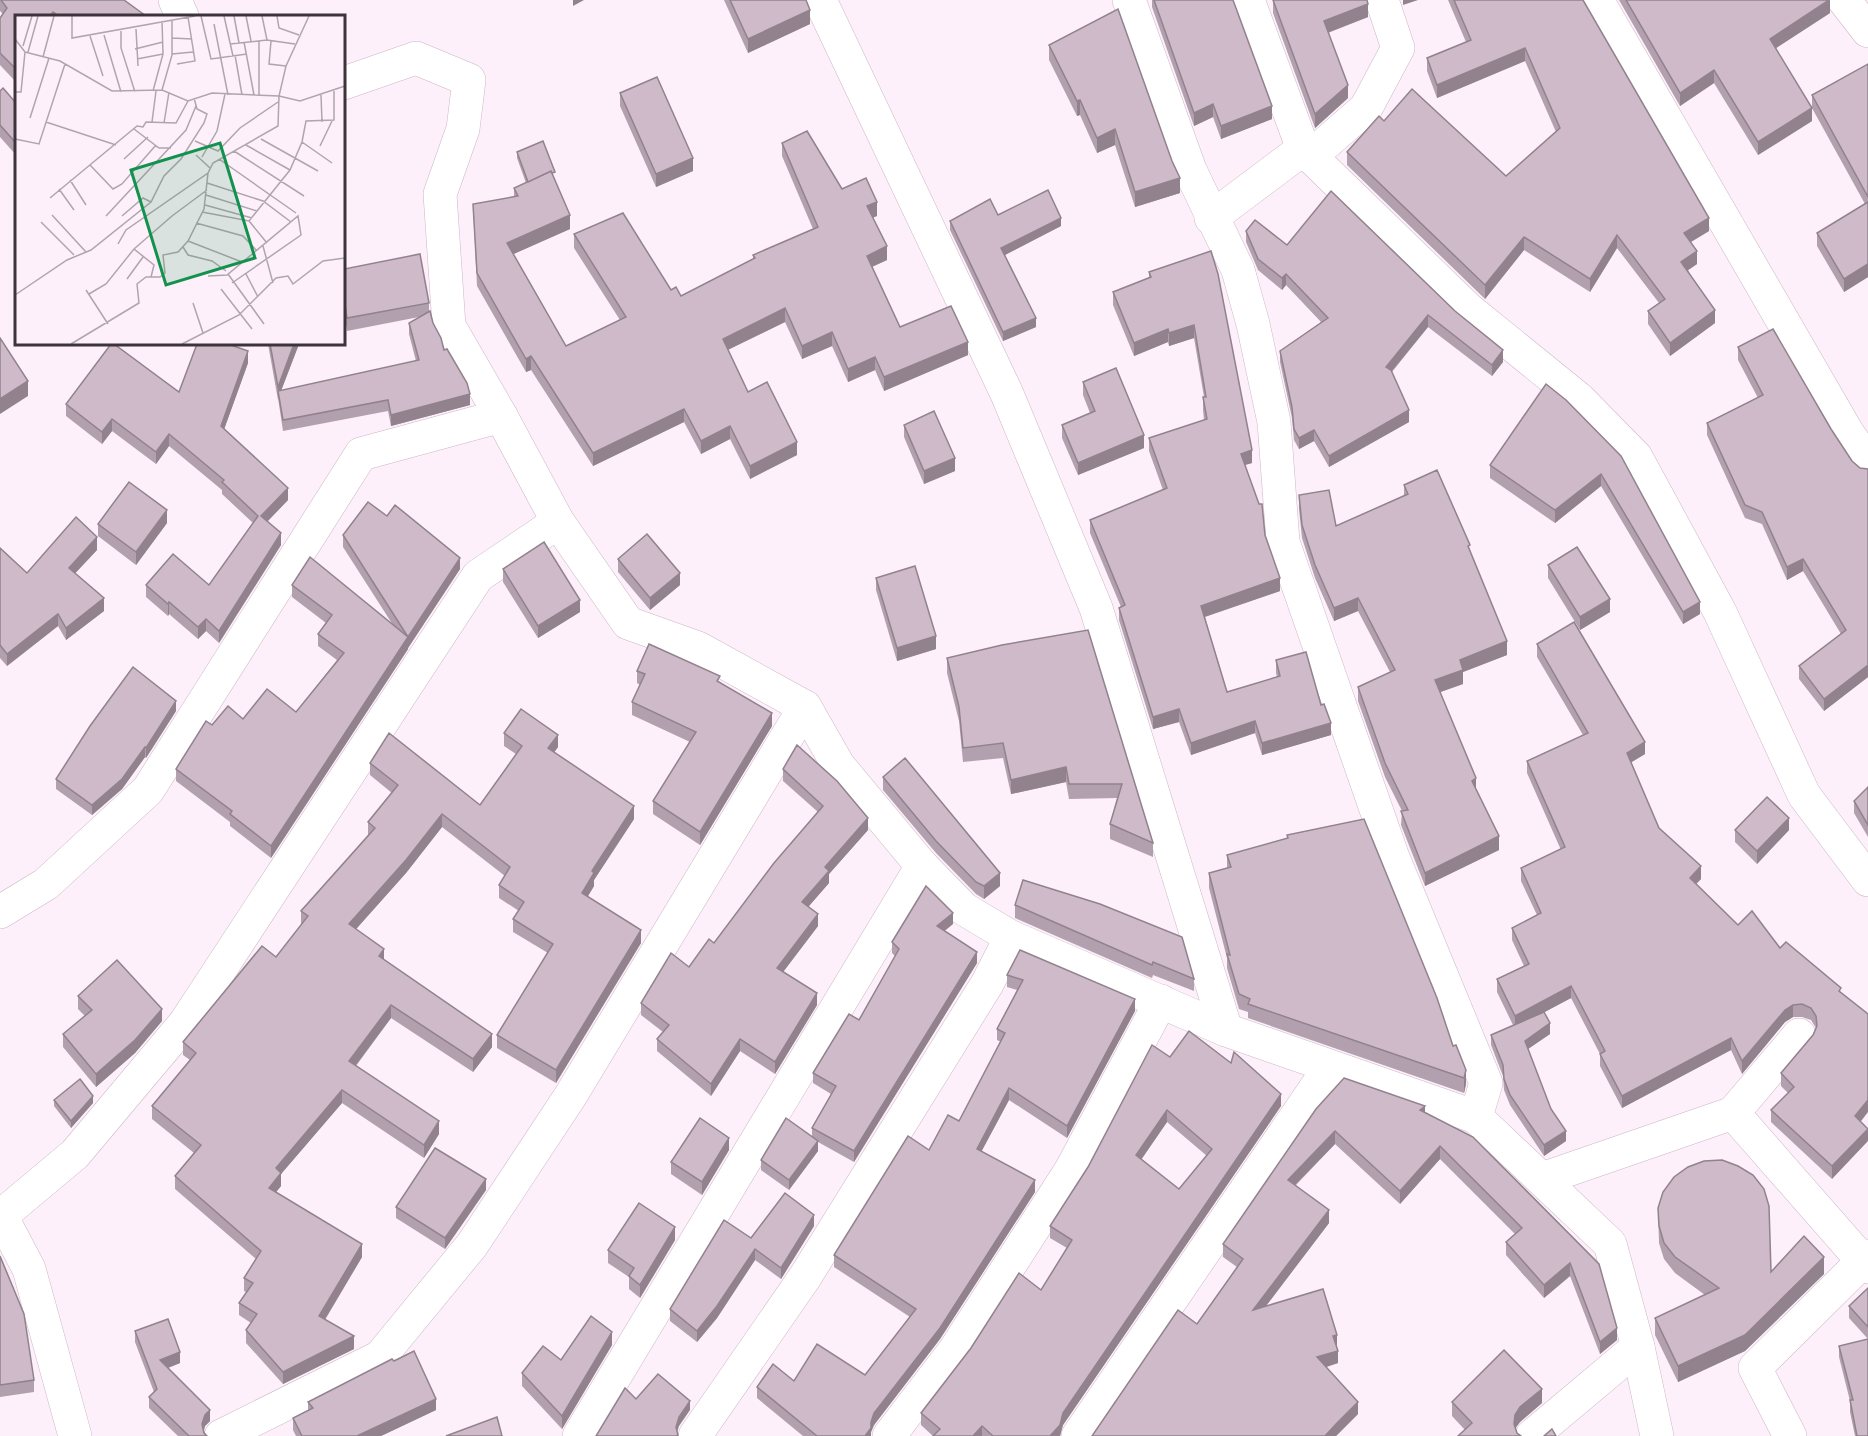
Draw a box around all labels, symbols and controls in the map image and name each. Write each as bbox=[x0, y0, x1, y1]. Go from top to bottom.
inset map bbox=[15, 15, 345, 345]

